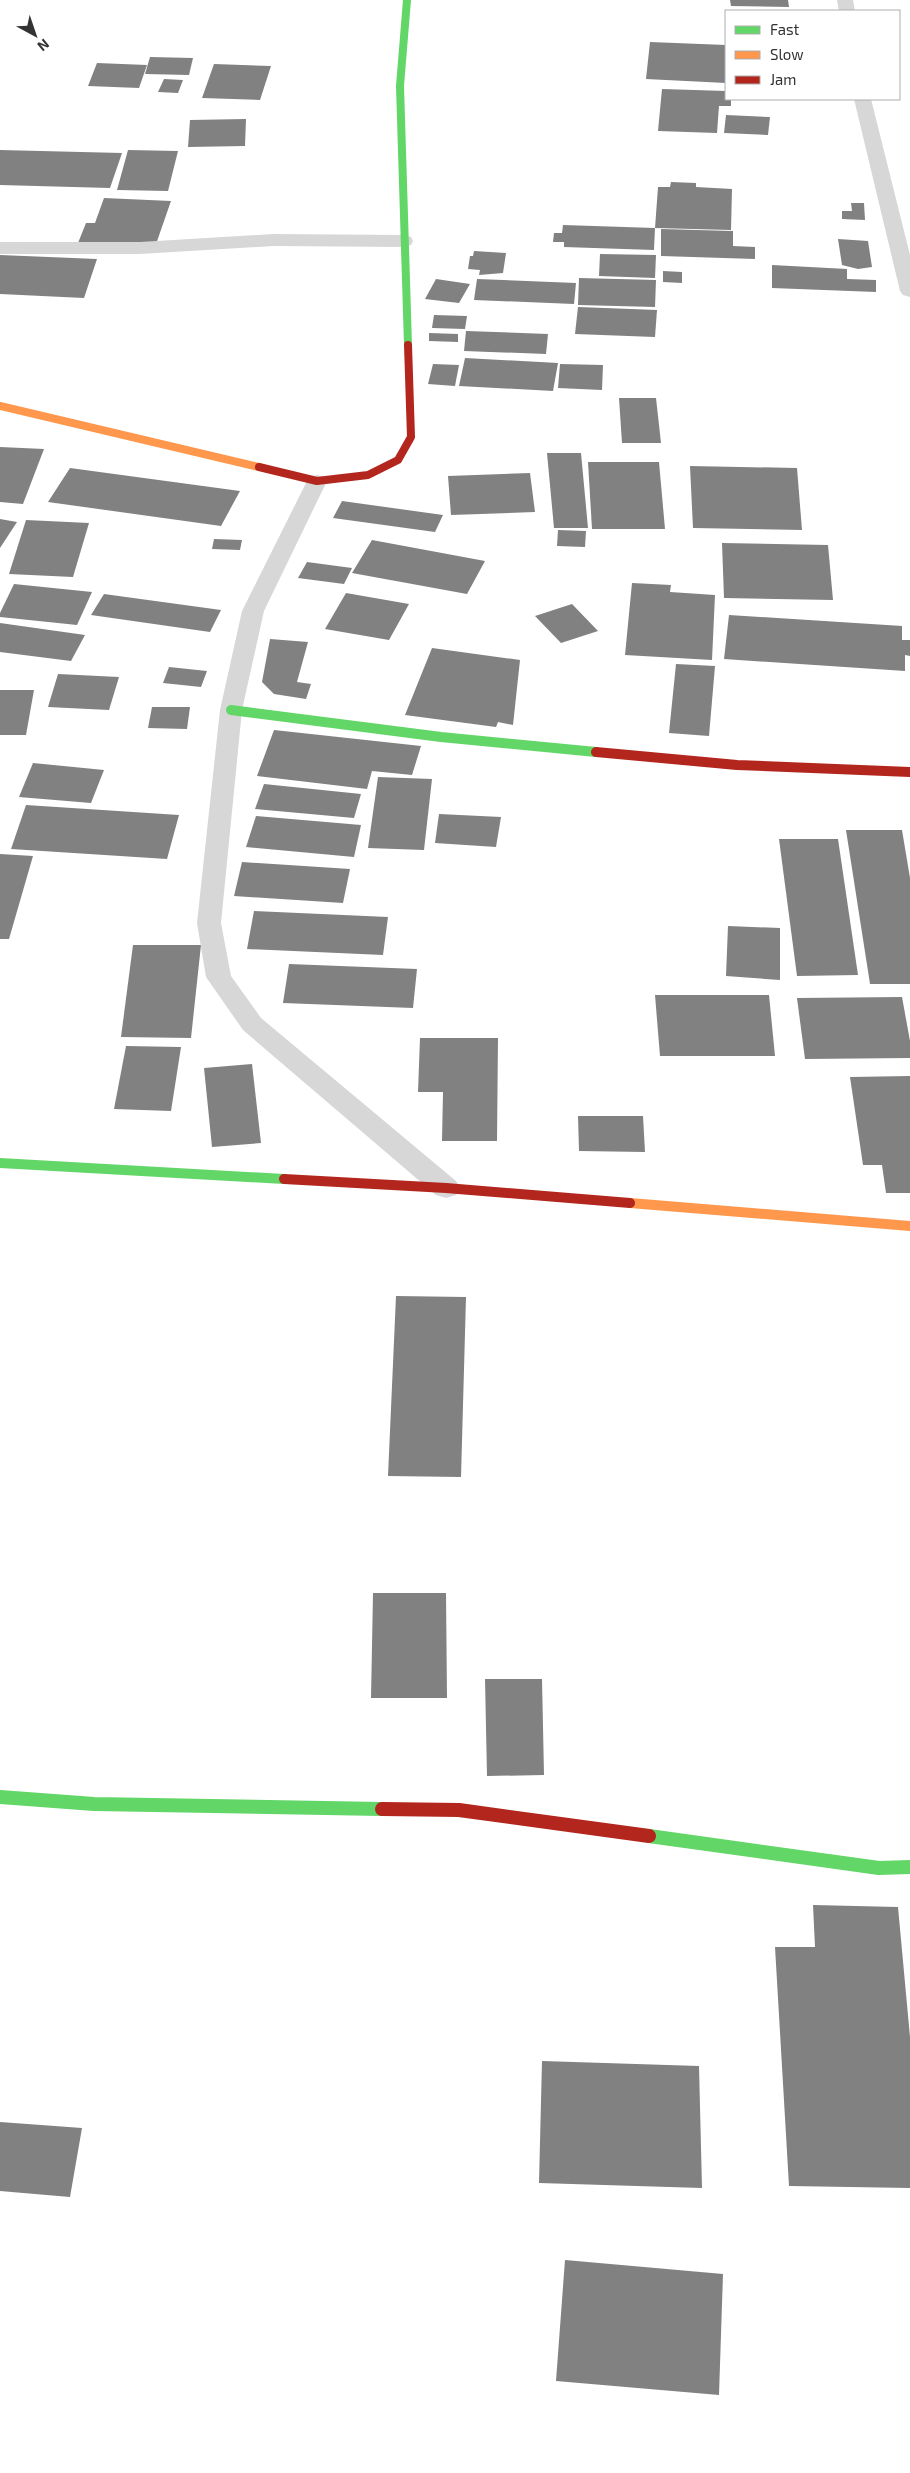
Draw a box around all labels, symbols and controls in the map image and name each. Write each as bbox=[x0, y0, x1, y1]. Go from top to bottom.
north arrow bbox=[10, 10, 60, 60]
legend bbox=[725, 10, 900, 100]
text: Fast bbox=[770, 20, 800, 38]
text: N bbox=[34, 36, 53, 55]
text: Slow bbox=[770, 45, 804, 63]
text: Jam bbox=[770, 70, 796, 88]

